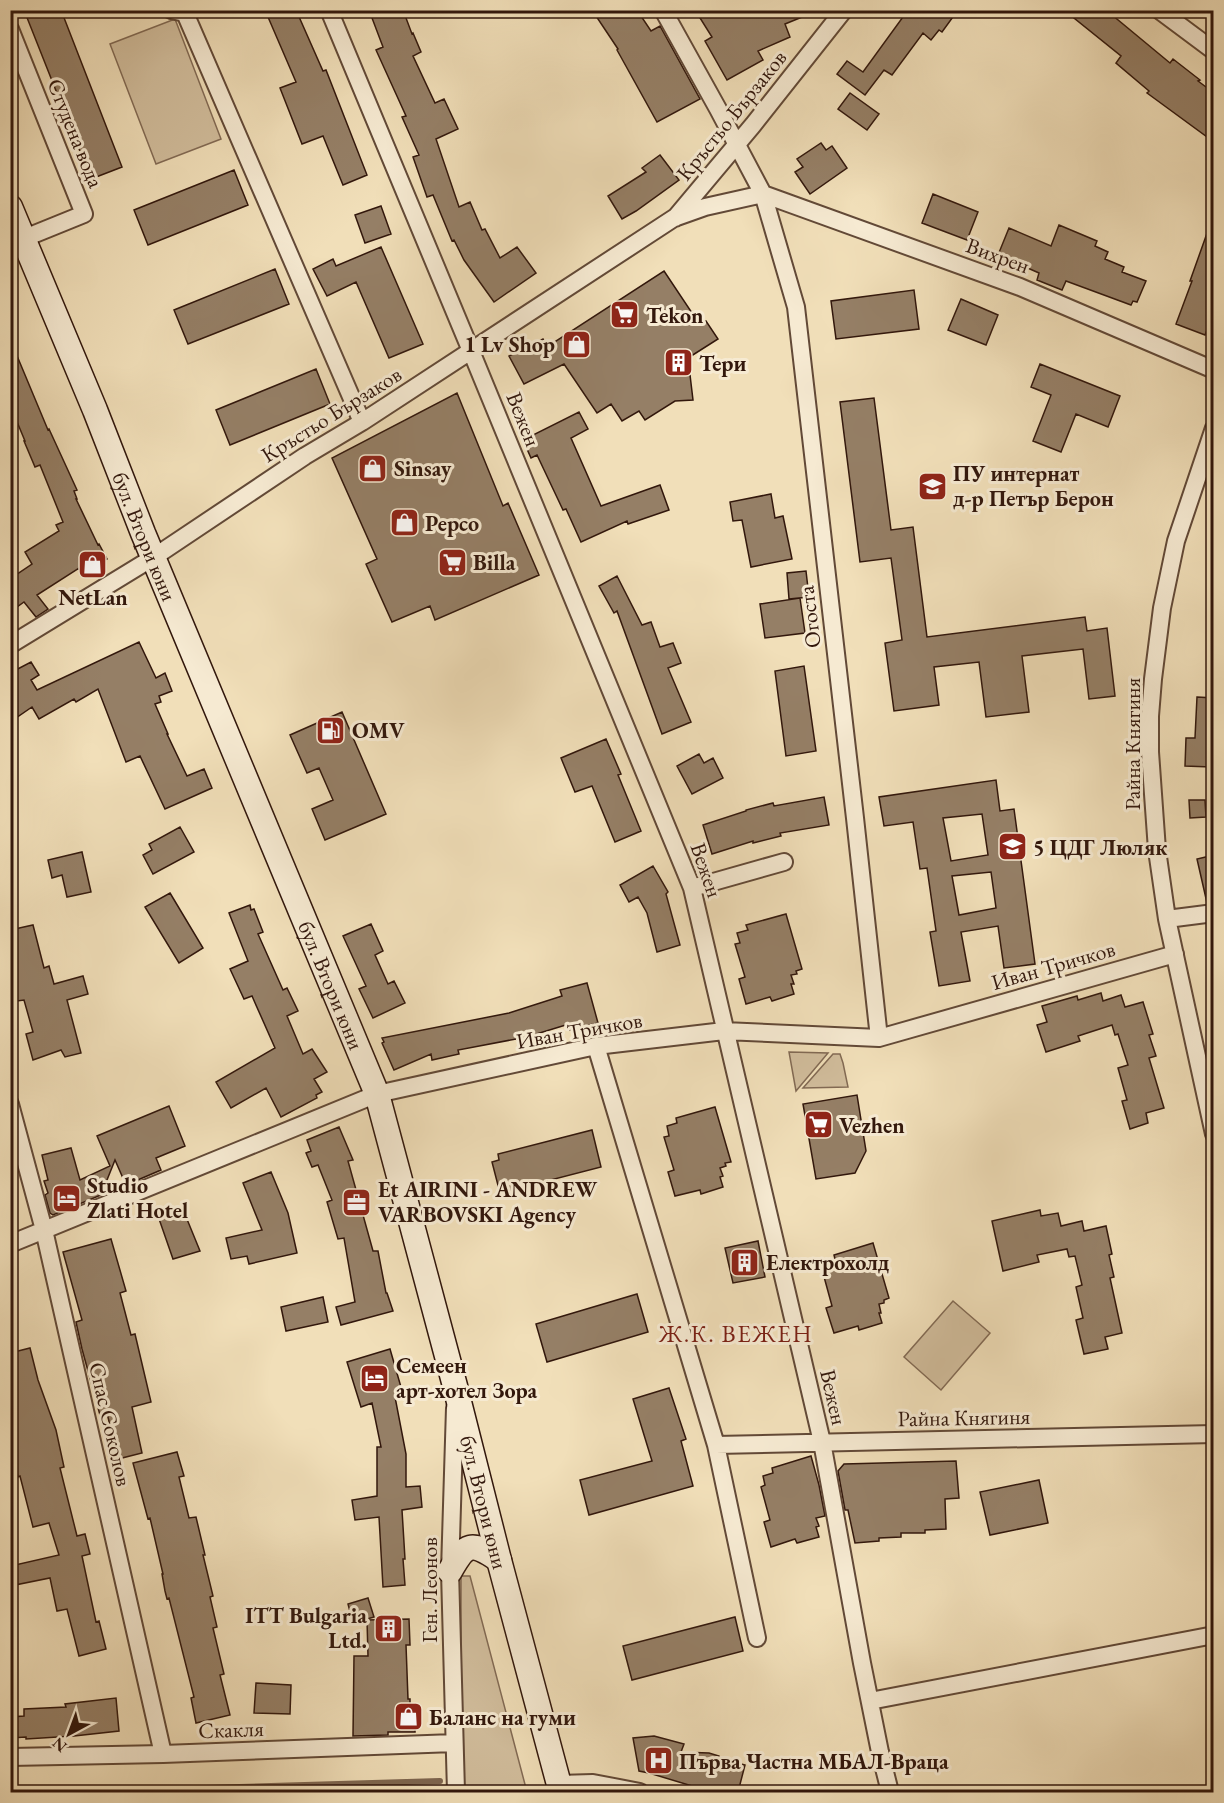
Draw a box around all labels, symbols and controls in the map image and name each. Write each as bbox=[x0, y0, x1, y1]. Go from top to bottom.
street label: Кръстьо Бързаков bbox=[670, 44, 793, 187]
street label: Студена вода bbox=[40, 74, 111, 192]
street label: Вихрен bbox=[962, 231, 1034, 280]
supermarket icon: Tekon bbox=[609, 299, 641, 331]
place label: Tekon bbox=[646, 301, 704, 330]
shop icon: 1 Lv Shop bbox=[560, 328, 592, 360]
place label: 1 Lv Shop bbox=[464, 330, 555, 359]
building icon: Тери bbox=[662, 347, 694, 379]
place label: Тери bbox=[699, 349, 746, 378]
street label: Кръстьо Бързаков bbox=[256, 360, 407, 469]
street label: Вежен bbox=[500, 388, 548, 451]
shop icon: Sinsay bbox=[357, 452, 389, 484]
place label: Sinsay bbox=[394, 454, 452, 483]
place label: ПУ интернат д-р Петър Берон bbox=[953, 459, 1114, 513]
street label: бул. Втори юни bbox=[106, 468, 184, 606]
school or university icon: ПУ интернат д-р Петър Берон bbox=[916, 470, 948, 502]
shop icon: Pepco bbox=[388, 507, 420, 539]
place label: Pepco bbox=[425, 509, 479, 538]
supermarket icon: Billa bbox=[436, 546, 468, 578]
place label: Billa bbox=[473, 548, 516, 577]
shop icon: NetLan bbox=[77, 549, 109, 581]
place label: NetLan bbox=[58, 583, 128, 612]
street label: Огоста bbox=[791, 584, 828, 650]
street label: Райна Княгиня bbox=[1118, 678, 1147, 810]
fuel station icon: OMV bbox=[315, 714, 347, 746]
place label: OMV bbox=[352, 716, 405, 745]
school or university icon: 5 ЦДГ Люляк bbox=[996, 831, 1028, 863]
place label: 5 ЦДГ Люляк bbox=[1033, 833, 1168, 862]
street label: Вежен bbox=[684, 839, 729, 901]
street label: бул. Втори юни bbox=[291, 917, 371, 1054]
street label: Иван Тричков bbox=[988, 934, 1118, 997]
street label: Иван Тричков bbox=[514, 1005, 644, 1056]
supermarket icon: Vezhen bbox=[802, 1109, 834, 1141]
place label: Vezhen bbox=[839, 1111, 905, 1140]
place label: Studio Zlati Hotel bbox=[87, 1171, 188, 1225]
place label: Et AIRINI - ANDREW VARBOVSKI Agency bbox=[378, 1175, 598, 1229]
hotel icon: Studio Zlati Hotel bbox=[50, 1182, 82, 1214]
office icon: Et AIRINI - ANDREW VARBOVSKI Agency bbox=[341, 1186, 373, 1218]
building icon: Електрохолд bbox=[729, 1246, 761, 1278]
place label: Електрохолд bbox=[766, 1248, 890, 1277]
district label: Ж.К. ВЕЖЕН bbox=[658, 1318, 813, 1349]
place label: Семеен арт-хотел Зора bbox=[396, 1351, 538, 1405]
street label: Спас Соколов bbox=[82, 1359, 139, 1489]
hotel icon: Семеен арт-хотел Зора bbox=[359, 1362, 391, 1394]
street label: Вежен bbox=[813, 1366, 854, 1428]
street label: Райна Княгиня bbox=[897, 1402, 1031, 1433]
street label: бул. Втори юни bbox=[453, 1432, 515, 1573]
street label: Ген. Леонов bbox=[415, 1537, 444, 1643]
place label: ITT Bulgaria Ltd. bbox=[245, 1601, 367, 1655]
building icon: ITT Bulgaria Ltd. bbox=[372, 1612, 404, 1644]
shop icon: Баланс на гуми bbox=[392, 1701, 424, 1733]
place label: Баланс на гуми bbox=[429, 1703, 576, 1732]
north arrow bbox=[39, 1704, 99, 1764]
street label: Скакля bbox=[198, 1714, 264, 1745]
text: N bbox=[48, 1733, 71, 1757]
hospital icon: Първа Частна МБАЛ-Враца bbox=[642, 1745, 674, 1777]
place label: Първа Частна МБАЛ-Враца bbox=[679, 1747, 949, 1776]

